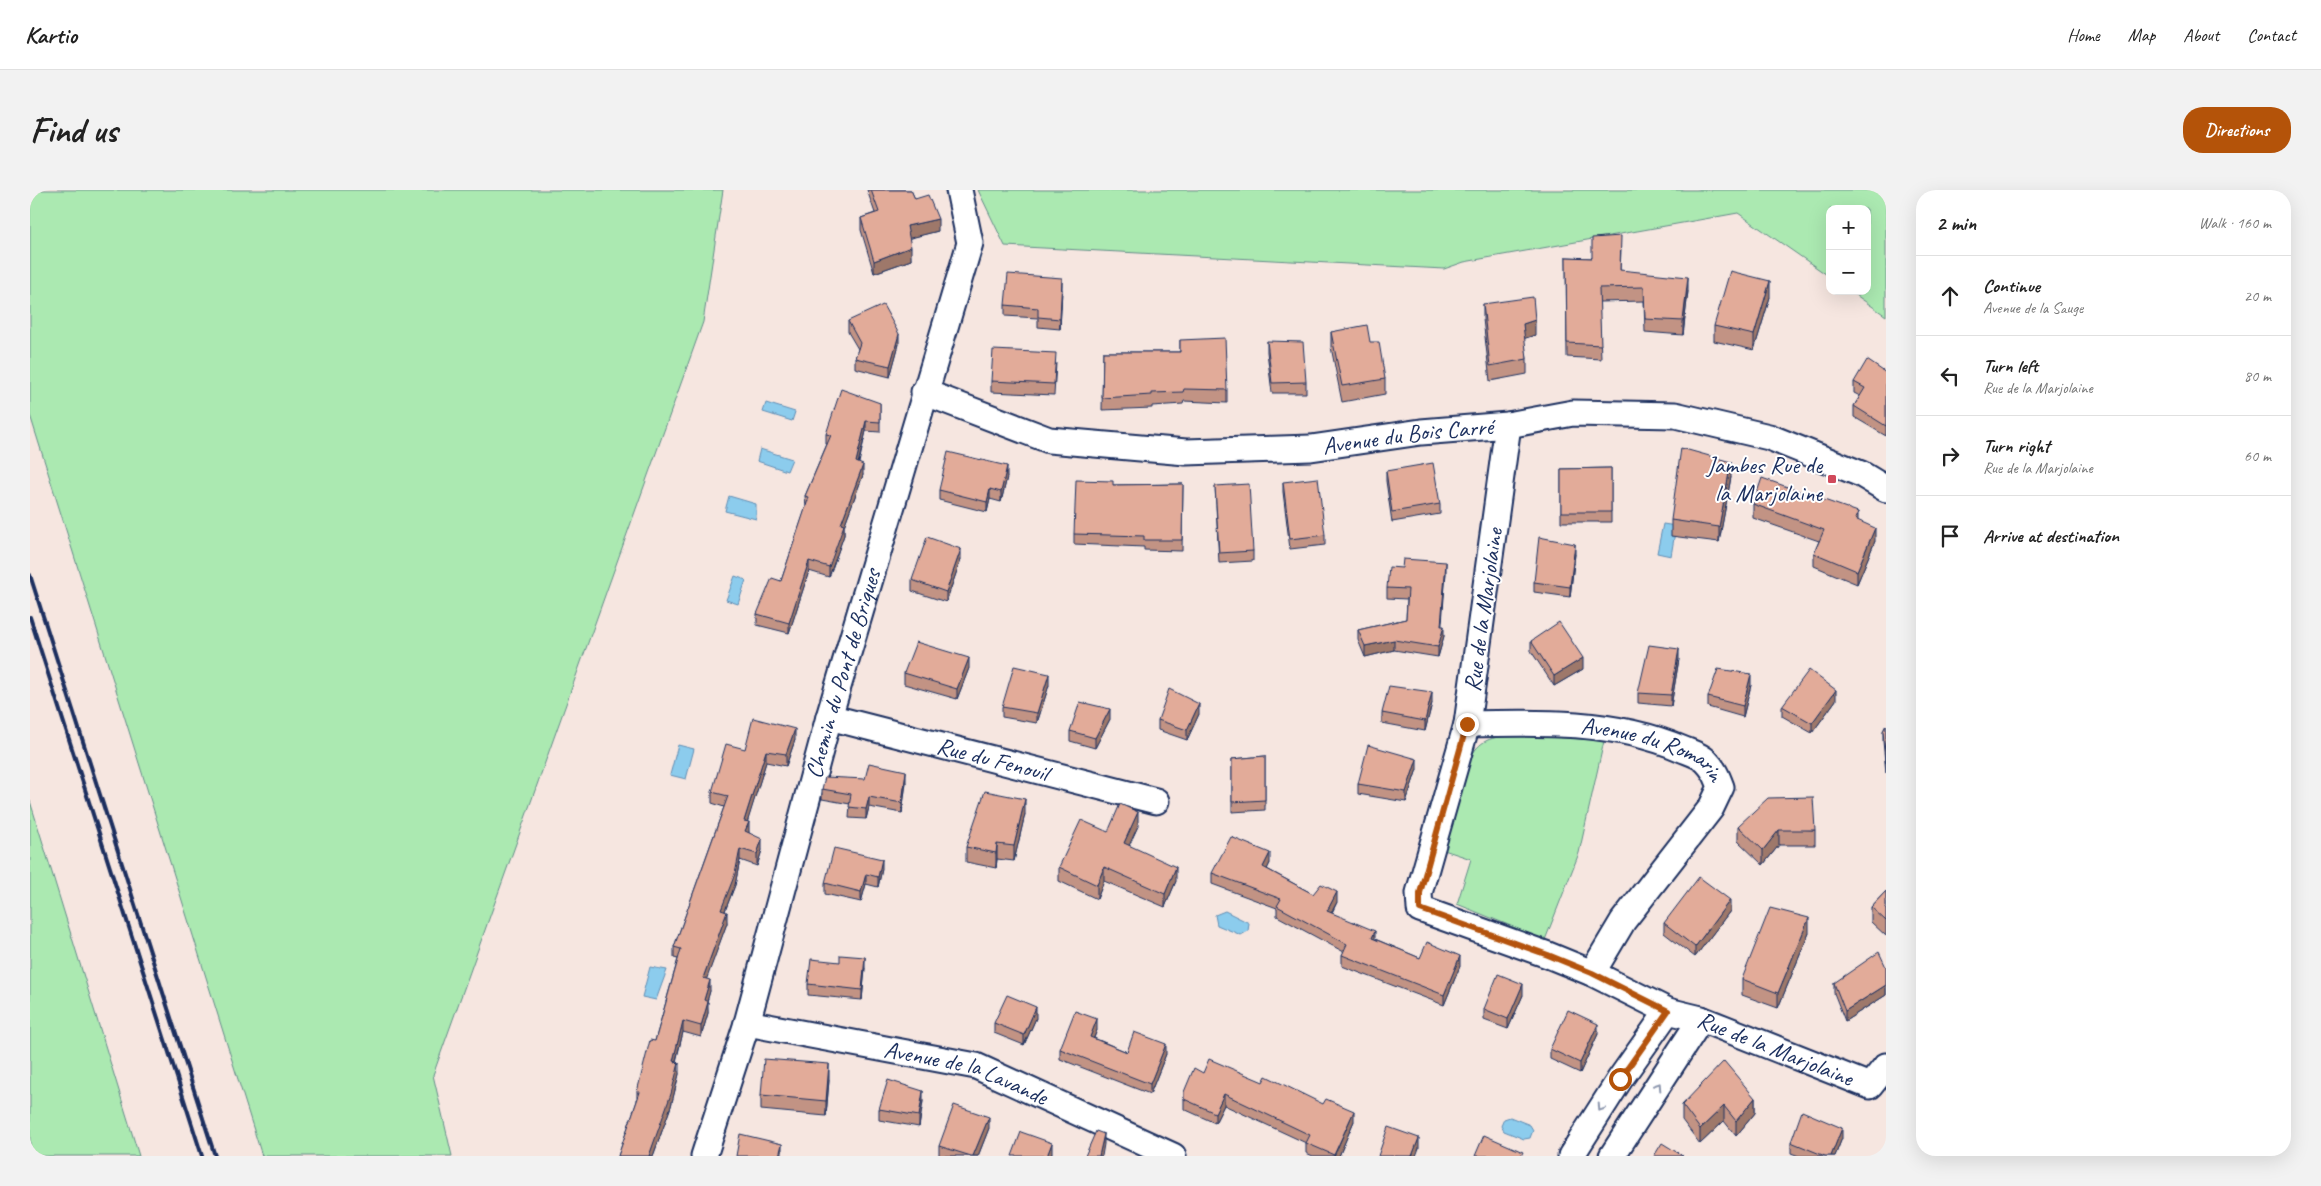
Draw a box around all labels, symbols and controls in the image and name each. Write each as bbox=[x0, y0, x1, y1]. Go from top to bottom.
text: Kartio bbox=[25, 20, 77, 50]
text: Home bbox=[2067, 24, 2100, 46]
text: Map bbox=[2128, 24, 2155, 46]
text: About bbox=[2183, 24, 2219, 46]
text: Contact bbox=[2247, 24, 2296, 46]
button: Directions bbox=[2183, 107, 2291, 153]
text: Find us bbox=[30, 108, 117, 153]
map controls bbox=[1826, 205, 1871, 295]
button: + bbox=[1826, 205, 1871, 250]
text: 2 min bbox=[1936, 210, 1976, 236]
text: Walk · 160 m bbox=[2199, 213, 2271, 233]
button: − bbox=[1826, 250, 1871, 295]
text: Continue bbox=[1983, 274, 2040, 298]
icon: ahead bbox=[1936, 282, 1964, 310]
text: 20 m bbox=[2244, 286, 2271, 306]
text: Avenue de la Sauge bbox=[1983, 298, 2083, 318]
text: Turn left bbox=[1983, 354, 2038, 378]
icon: left bbox=[1936, 362, 1964, 390]
text: 80 m bbox=[2244, 366, 2271, 386]
text: Rue de la Marjolaine bbox=[1983, 378, 2093, 398]
street label: Avenue du Bois Carré bbox=[1320, 411, 1498, 461]
text: Turn right bbox=[1983, 434, 2050, 458]
icon: right bbox=[1936, 442, 1964, 470]
text: 60 m bbox=[2244, 446, 2271, 466]
place label: Jambes Rue de la Marjolaine bbox=[1706, 450, 1824, 508]
text: Rue de la Marjolaine bbox=[1983, 458, 2093, 478]
marker: Jambes Rue de la Marjolaine bbox=[1826, 473, 1838, 485]
icon: arrive bbox=[1936, 522, 1964, 550]
street label: Rue de la Marjolaine bbox=[1457, 524, 1510, 694]
text: Arrive at destination bbox=[1983, 524, 2119, 548]
street label: Chemin du Pont de Briques bbox=[798, 563, 888, 782]
street label: Avenue du Romarin bbox=[1580, 710, 1732, 787]
route end bbox=[1456, 713, 1479, 736]
street label: Rue du Fenouil bbox=[934, 730, 1055, 789]
street label: Rue de la Marjolaine bbox=[1693, 1004, 1860, 1094]
street label: Avenue de la Lavande bbox=[882, 1034, 1054, 1113]
route start bbox=[1609, 1068, 1632, 1091]
one-way arrow bbox=[1651, 1082, 1661, 1091]
one-way arrow bbox=[1598, 1103, 1607, 1112]

